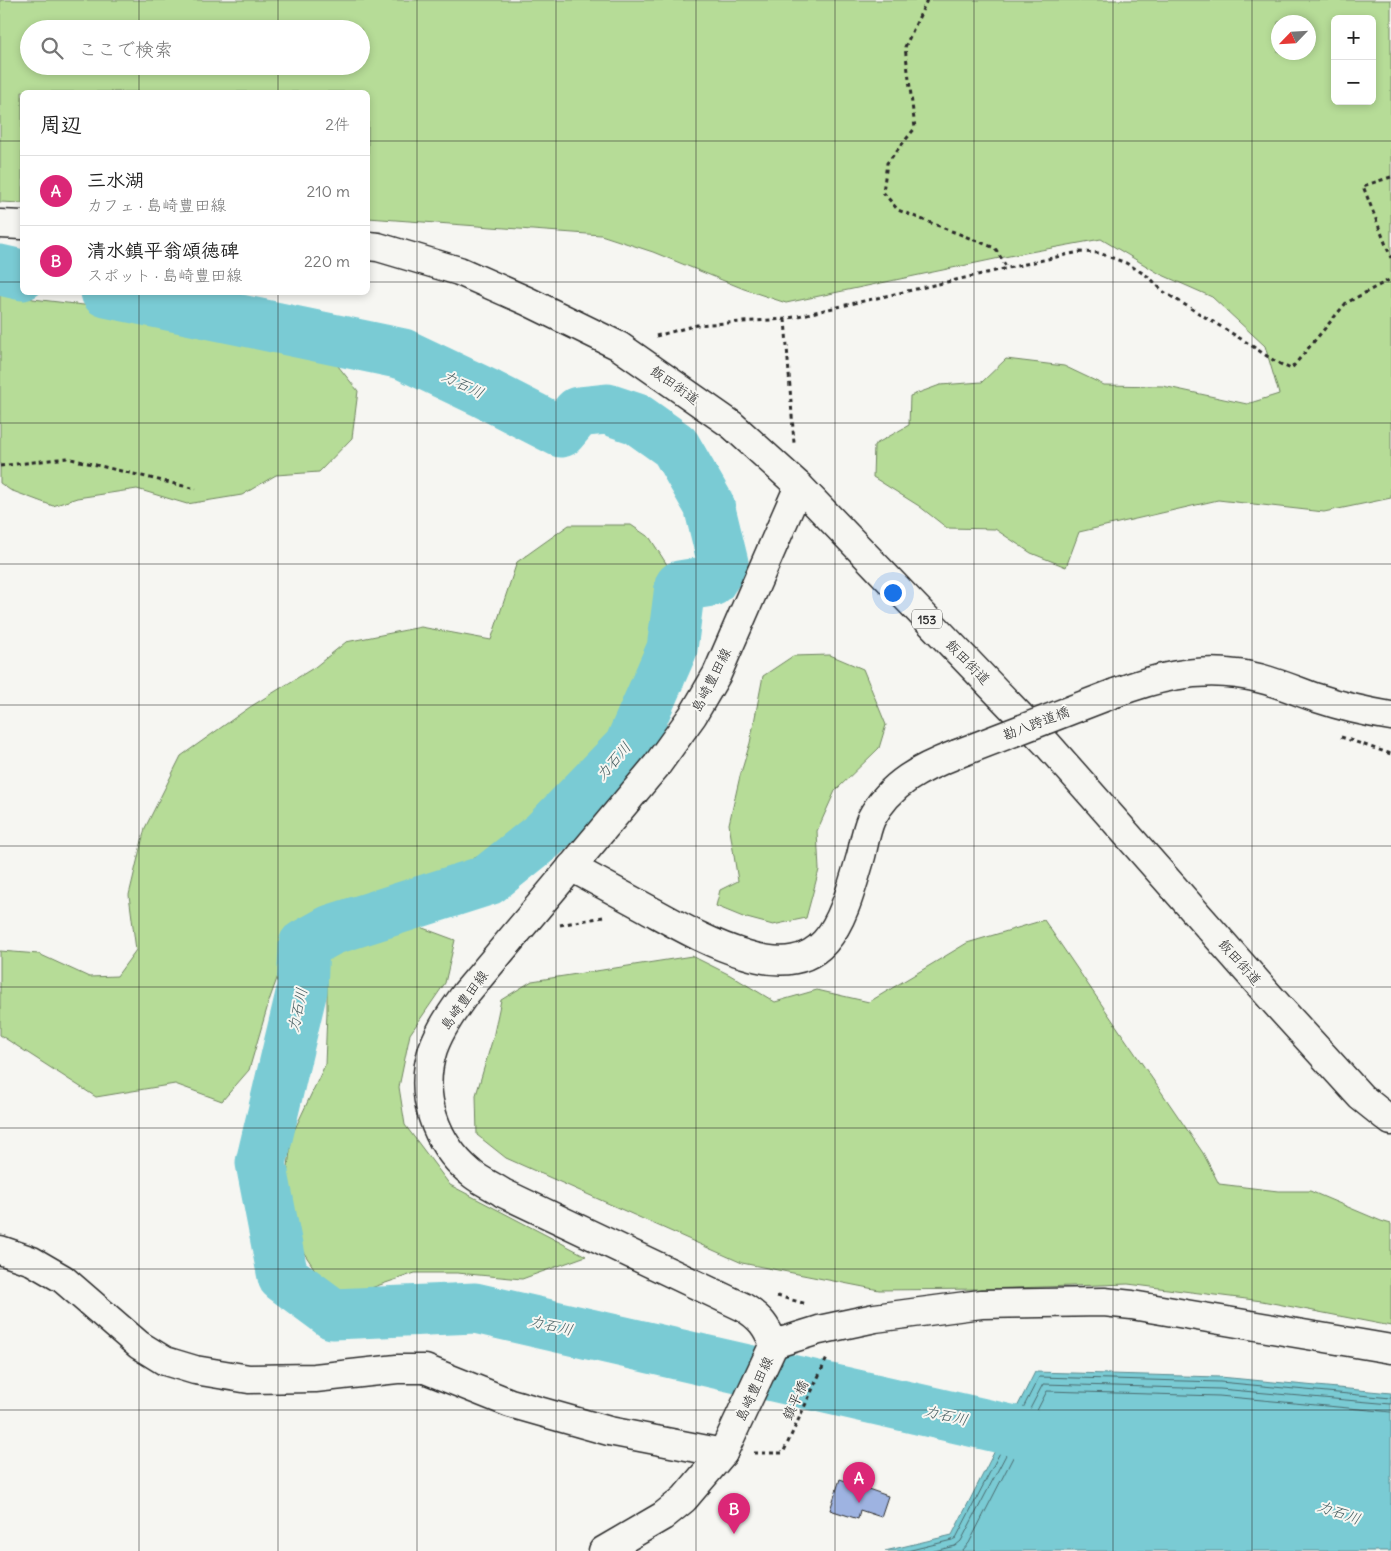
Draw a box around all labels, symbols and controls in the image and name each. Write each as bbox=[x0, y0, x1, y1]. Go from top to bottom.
north arrow bbox=[1271, 15, 1316, 60]
map controls bbox=[1331, 15, 1376, 105]
button: + bbox=[1331, 15, 1376, 60]
search box bbox=[20, 20, 370, 75]
icon: search bbox=[38, 34, 66, 62]
text: ここで検索 bbox=[78, 37, 173, 61]
button: − bbox=[1331, 60, 1376, 105]
text: 周辺 bbox=[40, 111, 82, 138]
text: 2件 bbox=[325, 114, 350, 134]
text: 三水湖 bbox=[87, 168, 144, 192]
text: A bbox=[51, 181, 61, 201]
text: 210 m bbox=[307, 181, 350, 201]
text: カフェ · 島崎豊田線 bbox=[87, 195, 226, 215]
text: 清水鎮平翁頌徳碑 bbox=[87, 238, 239, 262]
text: B bbox=[51, 251, 61, 271]
text: 220 m bbox=[304, 251, 350, 271]
text: スポット · 島崎豊田線 bbox=[87, 265, 242, 285]
street label: 飯田街道 bbox=[647, 362, 703, 408]
water label: 力石川 bbox=[439, 366, 487, 402]
your location bbox=[880, 580, 906, 606]
road number: 153 bbox=[912, 610, 942, 628]
street label: 飯田街道 bbox=[942, 636, 994, 688]
street label: 島崎豊田線 bbox=[687, 645, 735, 715]
street label: 勘八跨道橋 bbox=[1000, 702, 1072, 744]
water label: 力石川 bbox=[591, 738, 635, 784]
street label: 飯田街道 bbox=[1215, 935, 1265, 989]
street label: 島崎豊田線 bbox=[436, 966, 492, 1034]
water label: 力石川 bbox=[283, 986, 311, 1034]
water label: 力石川 bbox=[527, 1311, 575, 1339]
street label: 島崎豊田線 bbox=[731, 1353, 777, 1425]
street label: 鎮平橋 bbox=[778, 1377, 812, 1423]
water label: 力石川 bbox=[922, 1401, 970, 1429]
pin: A bbox=[843, 1462, 875, 1503]
pin: B bbox=[718, 1493, 750, 1534]
water label: 力石川 bbox=[1315, 1496, 1363, 1528]

